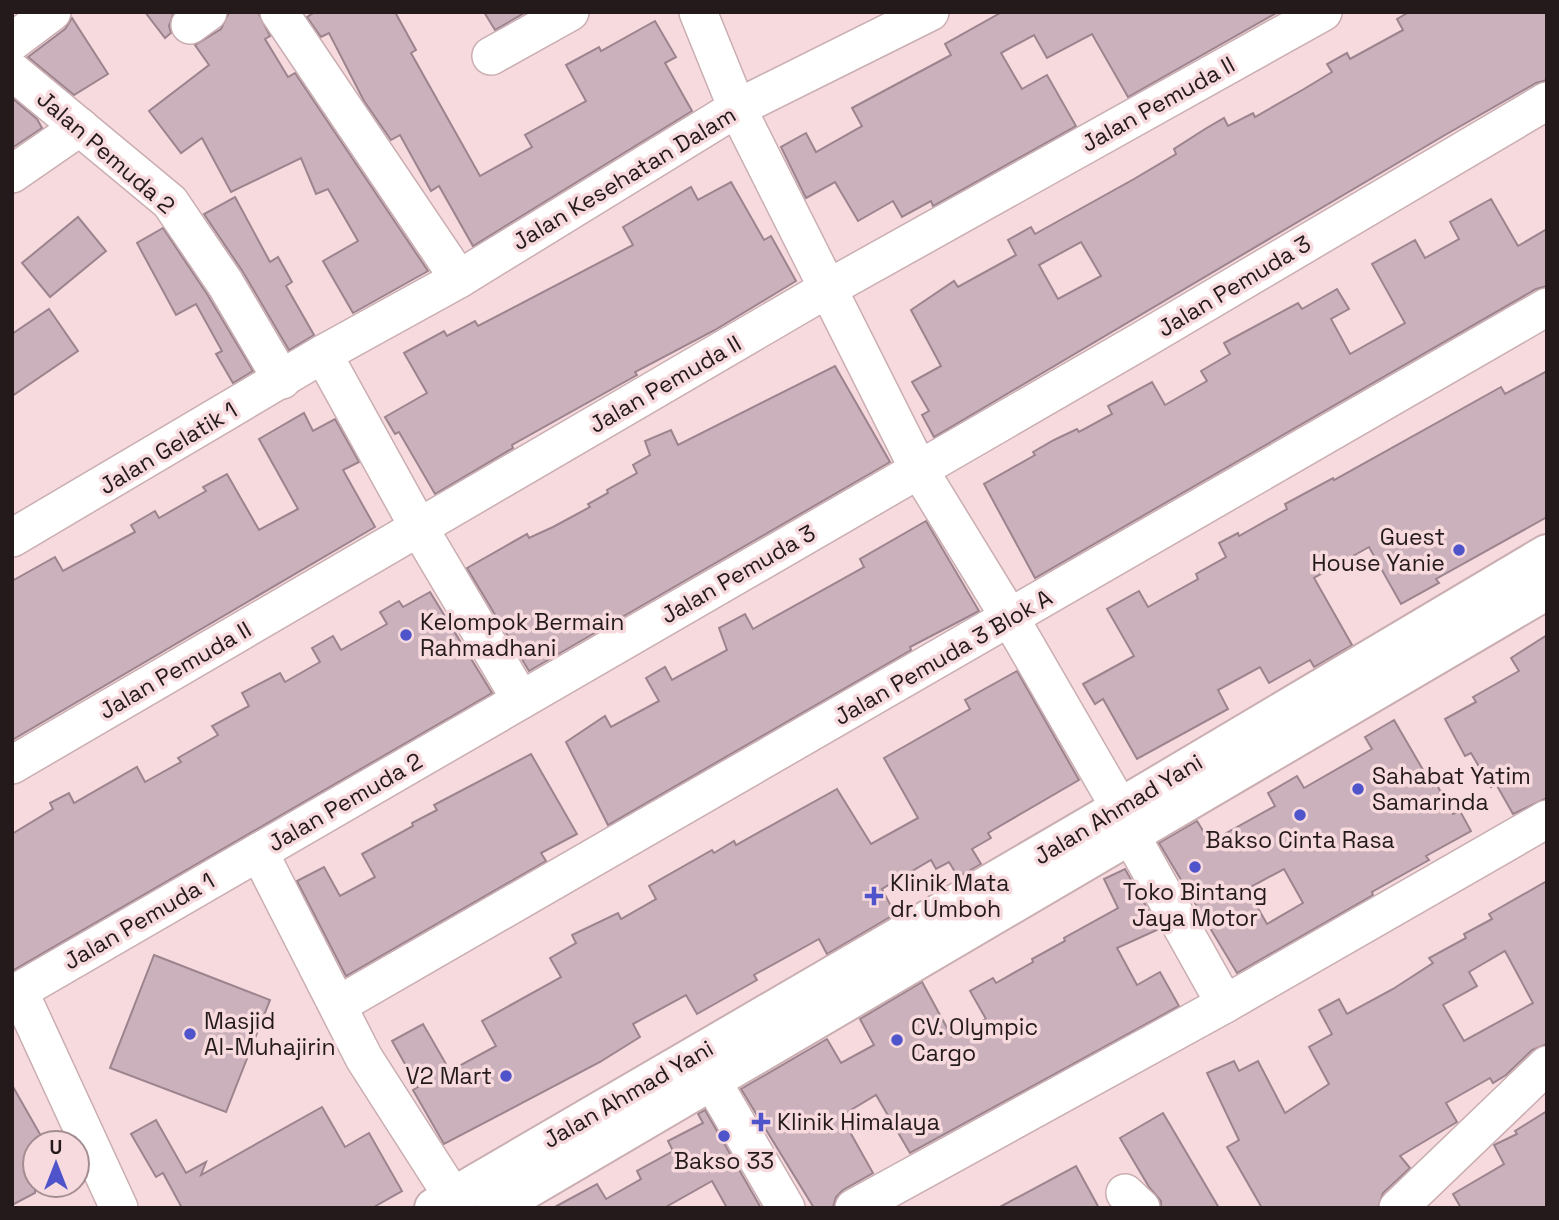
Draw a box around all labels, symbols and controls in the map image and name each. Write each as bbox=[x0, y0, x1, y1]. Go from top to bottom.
street label: Jalan Pemuda II bbox=[1076, 49, 1240, 159]
street label: Jalan Pemuda 2 bbox=[31, 84, 181, 220]
street label: Jalan Kesehatan Dalam bbox=[507, 99, 741, 257]
street label: Jalan Pemuda 3 bbox=[1152, 228, 1316, 344]
street label: Jalan Pemuda II bbox=[583, 328, 747, 440]
street label: Jalan Gelatik 1 bbox=[93, 395, 243, 501]
street label: Jalan Pemuda 3 bbox=[655, 518, 821, 630]
place label: Guest House Yanie bbox=[1312, 522, 1445, 578]
marker: Guest House Yanie bbox=[1451, 542, 1467, 558]
street label: Jalan Pemuda 3 Blok A bbox=[828, 582, 1058, 732]
place label: Kelompok Bermain Rahmadhani bbox=[420, 607, 624, 663]
street label: Jalan Pemuda II bbox=[93, 614, 257, 726]
marker: Kelompok Bermain Rahmadhani bbox=[398, 627, 414, 643]
street label: Jalan Pemuda 2 bbox=[262, 746, 428, 858]
street label: Jalan Ahmad Yani bbox=[1028, 747, 1208, 871]
place label: Sahabat Yatim Samarinda bbox=[1372, 761, 1531, 817]
marker: Sahabat Yatim Samarinda bbox=[1350, 781, 1366, 797]
marker: Bakso Cinta Rasa bbox=[1292, 807, 1308, 823]
place label: Bakso Cinta Rasa bbox=[1205, 825, 1395, 855]
marker: Toko Bintang Jaya Motor bbox=[1187, 859, 1203, 875]
street label: Jalan Pemuda 1 bbox=[58, 866, 220, 976]
place label: Klinik Mata dr. Umboh bbox=[890, 868, 1009, 924]
place label: Toko Bintang Jaya Motor bbox=[1123, 877, 1267, 933]
marker: Klinik Mata dr. Umboh bbox=[864, 886, 884, 906]
place label: Masjid Al-Muhajirin bbox=[204, 1006, 336, 1062]
place label: CV. Olympic Cargo bbox=[911, 1012, 1038, 1068]
marker: Masjid Al-Muhajirin bbox=[182, 1026, 198, 1042]
marker: CV. Olympic Cargo bbox=[889, 1032, 905, 1048]
street label: Jalan Ahmad Yani bbox=[537, 1033, 719, 1155]
place label: V2 Mart bbox=[406, 1061, 492, 1091]
marker: V2 Mart bbox=[498, 1068, 514, 1084]
place label: Klinik Himalaya bbox=[777, 1107, 940, 1137]
marker: Klinik Himalaya bbox=[751, 1112, 771, 1132]
marker: Bakso 33 bbox=[716, 1128, 732, 1144]
north arrow bbox=[21, 1129, 91, 1199]
text: U bbox=[50, 1135, 62, 1160]
place label: Bakso 33 bbox=[674, 1146, 774, 1176]

